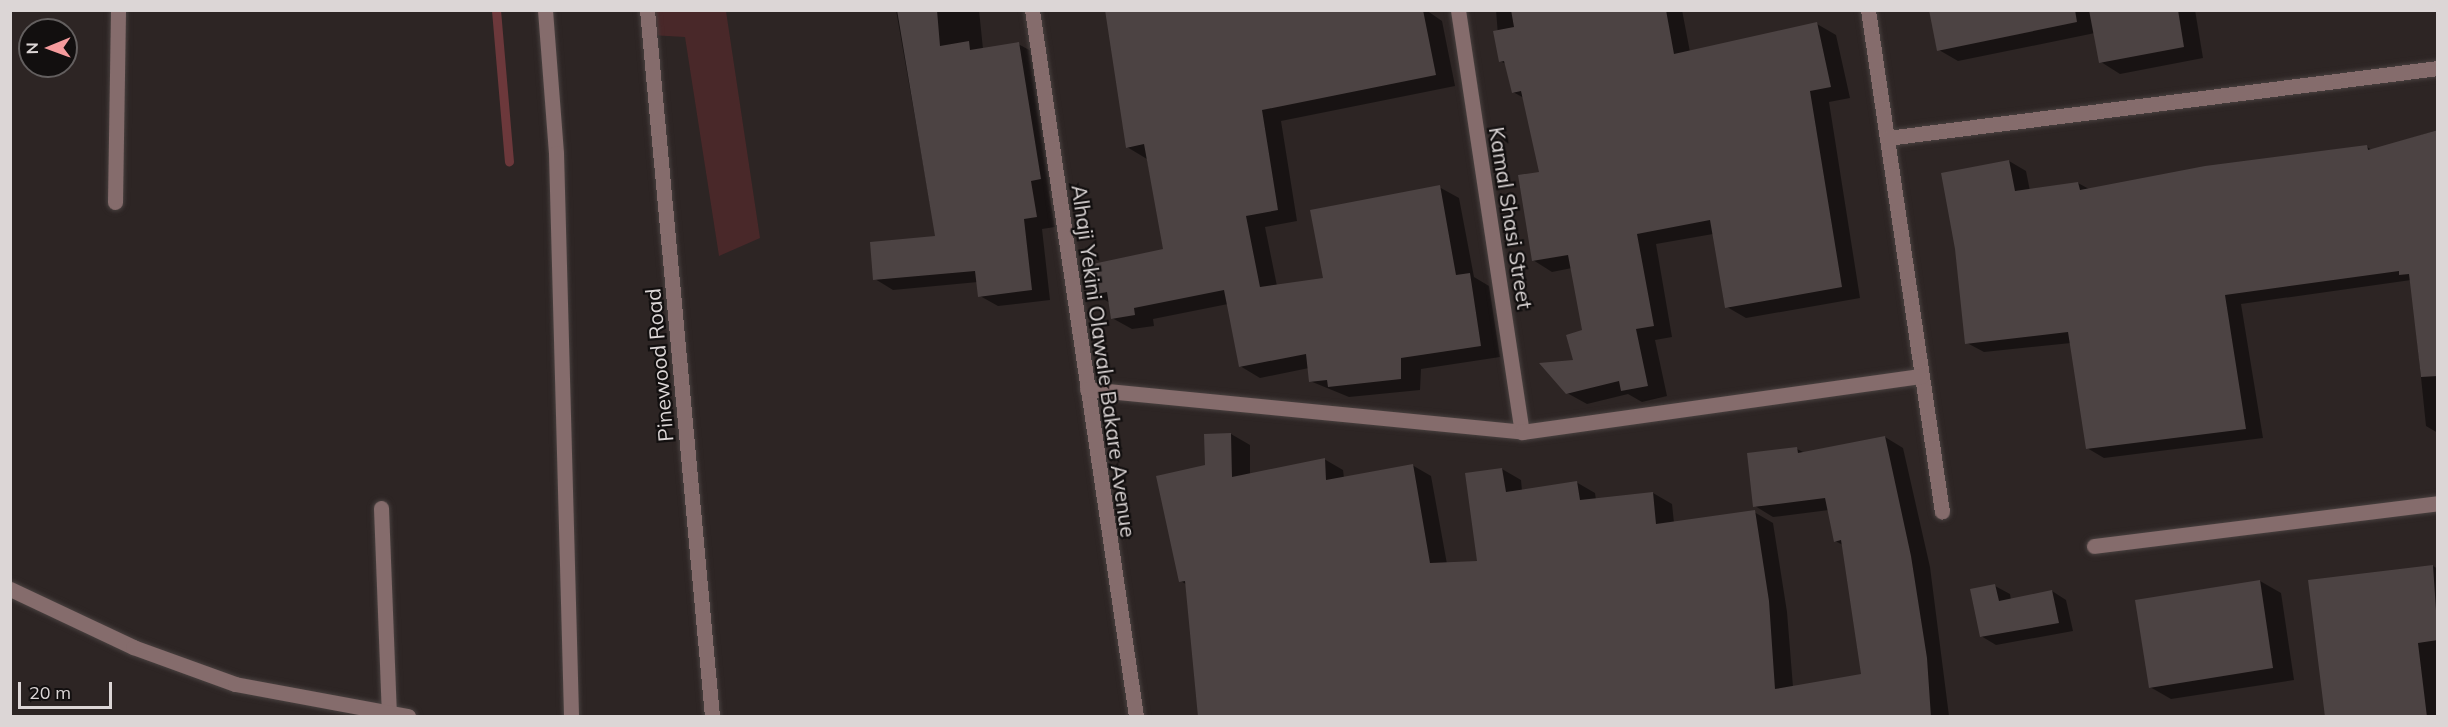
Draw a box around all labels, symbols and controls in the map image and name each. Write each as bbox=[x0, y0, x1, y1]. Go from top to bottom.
north arrow bbox=[18, 18, 78, 78]
text: N bbox=[22, 42, 42, 54]
street label: Kamal Shasi Street bbox=[1484, 125, 1538, 311]
street label: Alhaji Yekini Olawale Bakare Avenue bbox=[1067, 183, 1141, 539]
street label: Pinewood Road bbox=[640, 287, 678, 443]
scale bar bbox=[21, 670, 116, 708]
text: 20 m bbox=[29, 681, 71, 704]

